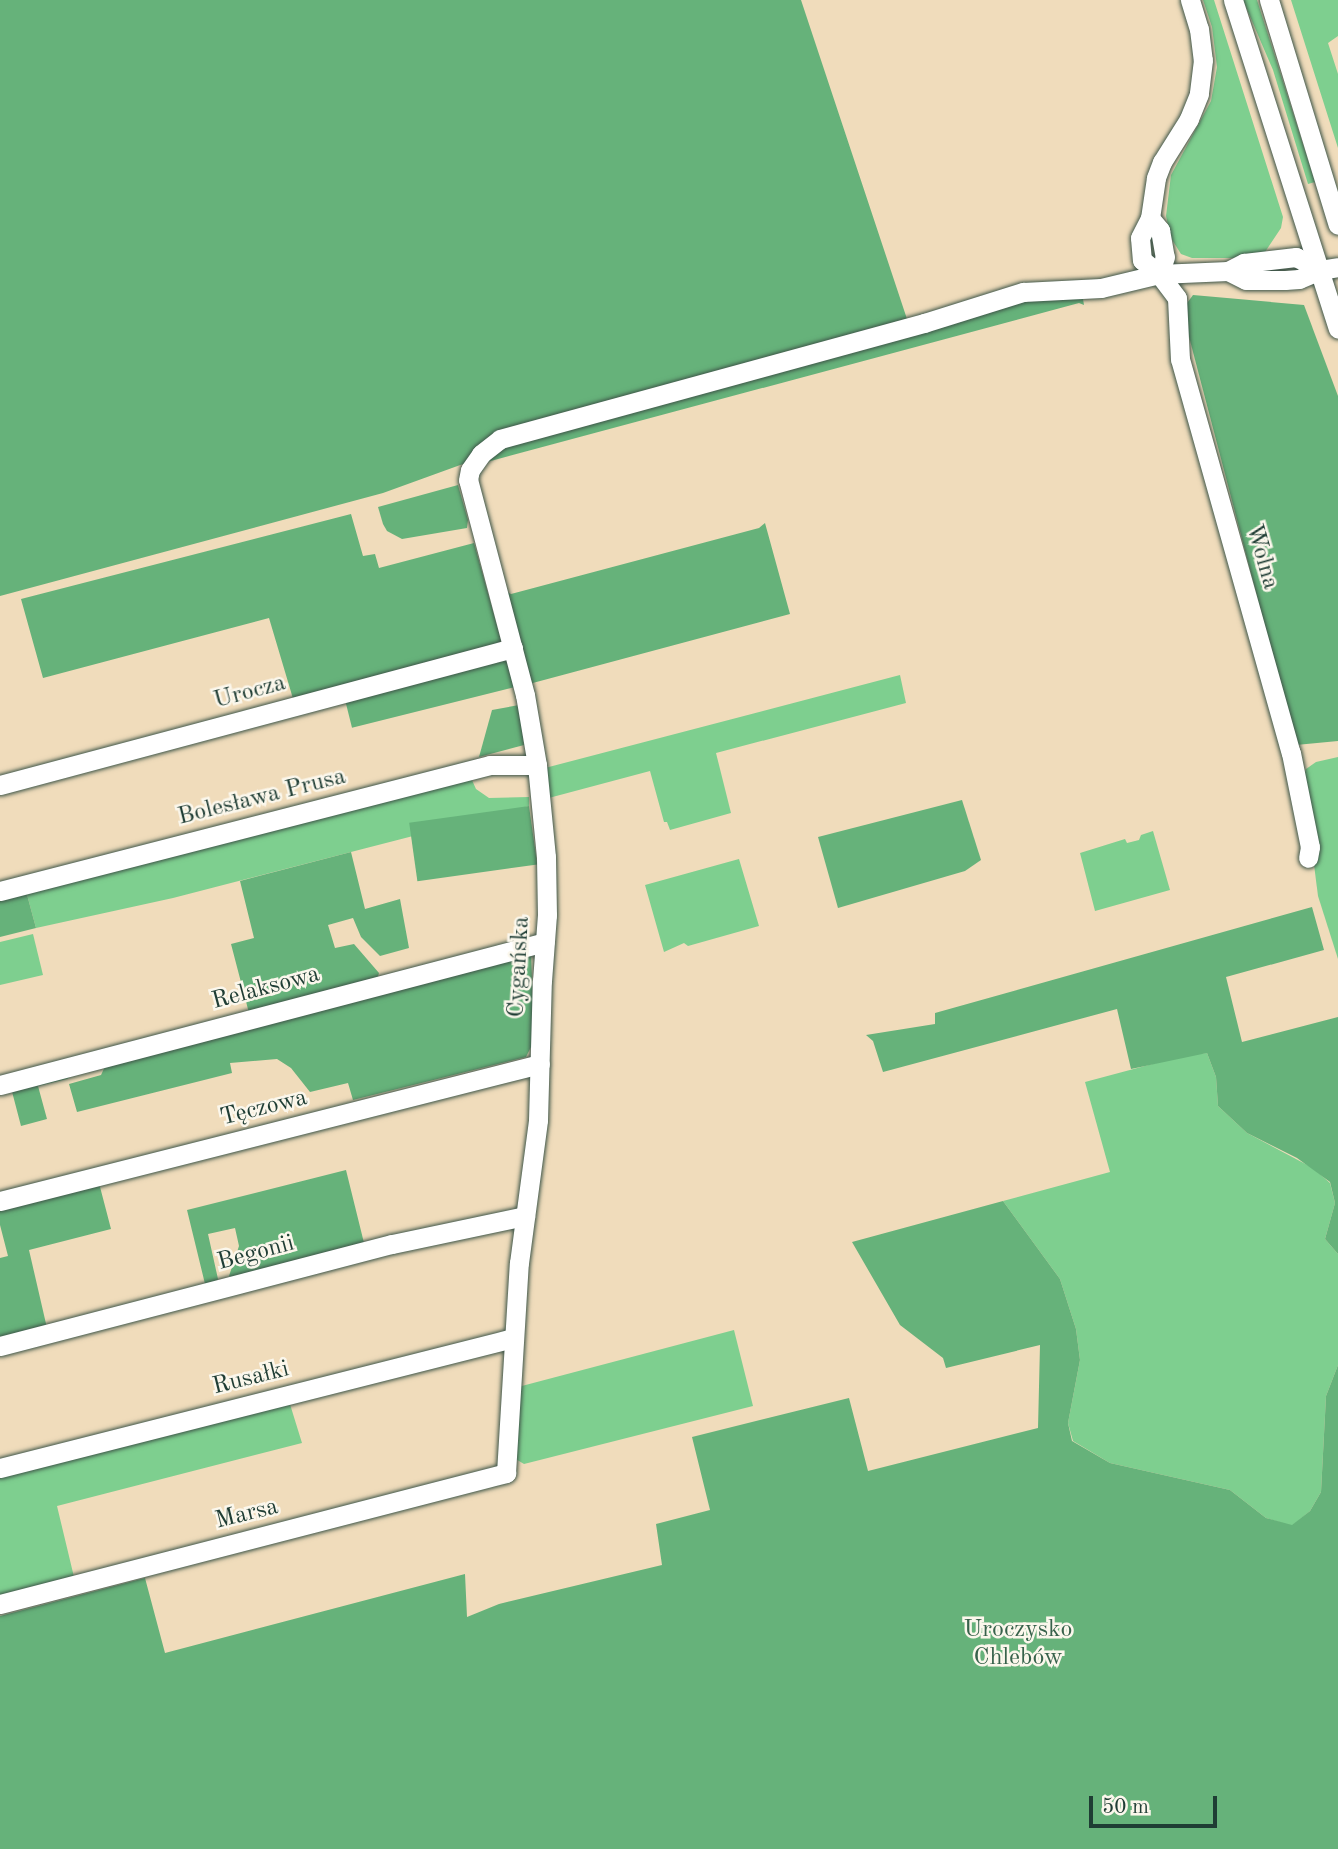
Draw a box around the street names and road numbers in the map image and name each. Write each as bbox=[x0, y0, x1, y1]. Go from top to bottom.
street label: Wolna bbox=[1238, 521, 1284, 593]
street label: Urocza bbox=[211, 670, 289, 716]
street label: Bolesława Prusa bbox=[175, 763, 349, 833]
street label: Cygańska bbox=[503, 916, 537, 1018]
street label: Relaksowa bbox=[209, 961, 323, 1017]
street label: Tęczowa bbox=[217, 1084, 311, 1134]
street label: Begonii bbox=[214, 1230, 298, 1278]
street label: Rusałki bbox=[210, 1356, 292, 1402]
street label: Marsa bbox=[212, 1493, 282, 1537]

